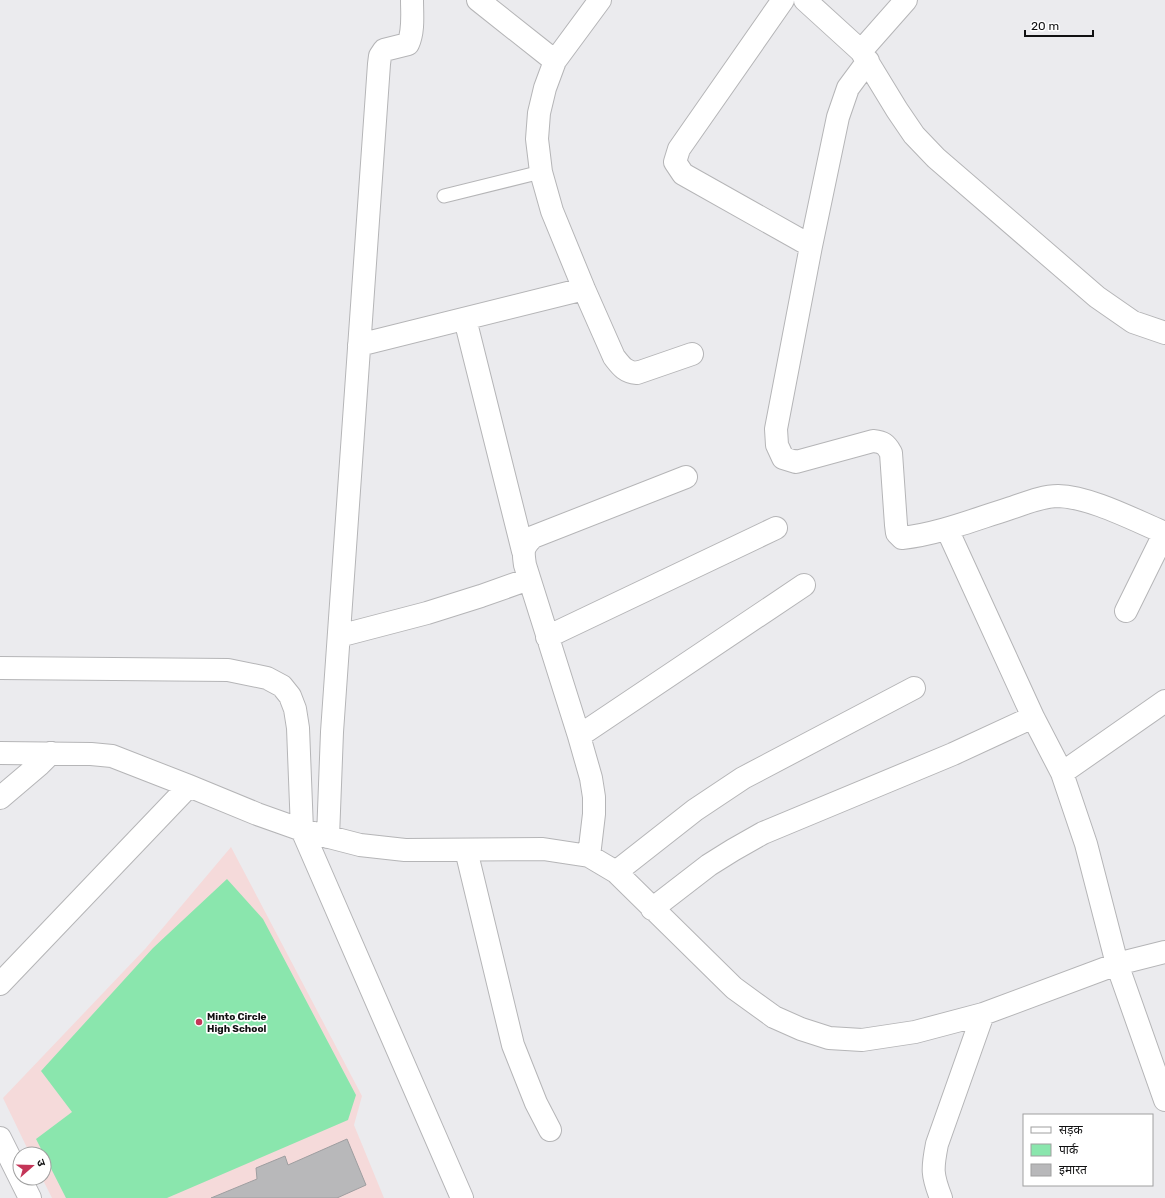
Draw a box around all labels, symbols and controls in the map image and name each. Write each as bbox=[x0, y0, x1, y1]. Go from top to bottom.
scale bar bbox=[1025, 12, 1093, 38]
text: 20 m bbox=[1031, 19, 1059, 33]
place label: Minto Circle High School bbox=[207, 1011, 267, 1035]
marker: Minto Circle High School bbox=[194, 1017, 204, 1027]
legend bbox=[1023, 1114, 1153, 1186]
text: सड़क bbox=[1059, 1123, 1084, 1137]
text: पार्क bbox=[1059, 1143, 1079, 1157]
north arrow bbox=[12, 1146, 52, 1186]
text: उ bbox=[34, 1158, 48, 1169]
text: इमारत bbox=[1059, 1163, 1088, 1177]

